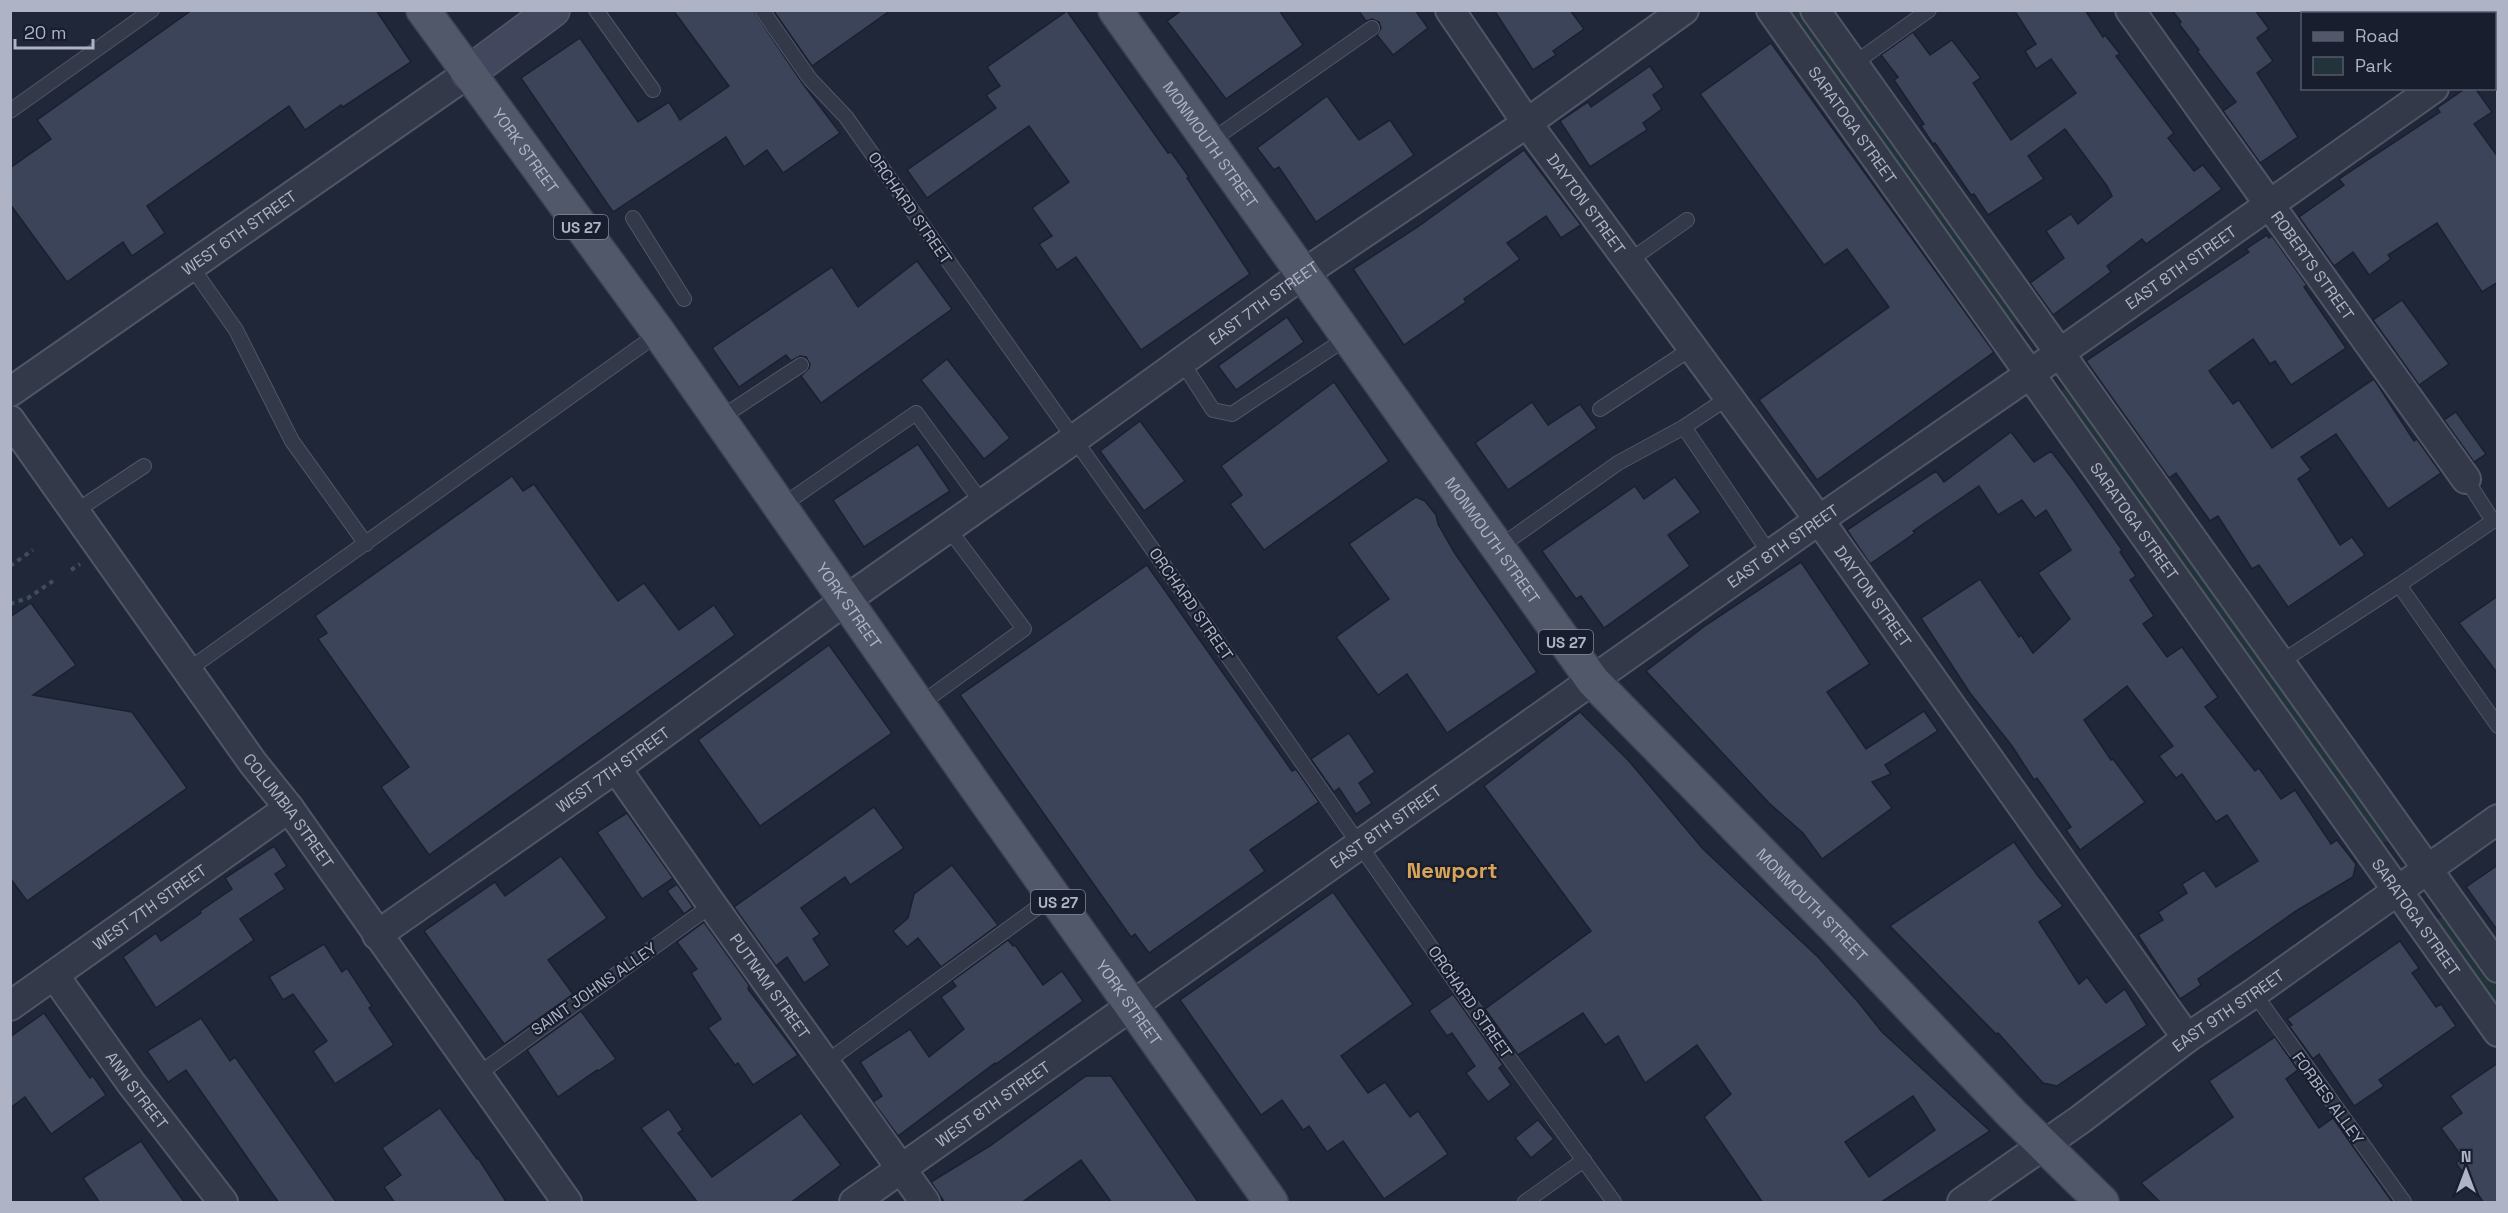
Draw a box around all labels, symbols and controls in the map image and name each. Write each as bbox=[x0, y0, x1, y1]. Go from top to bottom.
scale bar bbox=[15, 12, 93, 50]
legend bbox=[2301, 12, 2496, 90]
text: 20 m bbox=[24, 21, 67, 44]
text: Road bbox=[2355, 24, 2399, 47]
text: Park bbox=[2355, 54, 2393, 77]
street label: SARATOGA STREET bbox=[1804, 62, 1902, 188]
street label: MONMOUTH STREET bbox=[1158, 77, 1263, 212]
street label: YORK STREET bbox=[488, 104, 564, 197]
street label: ORCHARD STREET bbox=[863, 148, 957, 268]
street label: DAYTON STREET bbox=[1542, 149, 1630, 258]
street label: WEST 6TH STREET bbox=[177, 185, 301, 280]
street label: ROBERTS STREET bbox=[2267, 207, 2359, 324]
road number: US 27 bbox=[554, 215, 608, 239]
street label: EAST 8TH STREET bbox=[2121, 221, 2241, 314]
street label: EAST 7TH STREET bbox=[1204, 256, 1323, 349]
street label: SARATOGA STREET bbox=[2085, 458, 2183, 584]
street label: MONMOUTH STREET bbox=[1440, 473, 1545, 608]
street label: EAST 8TH STREET bbox=[1723, 499, 1842, 592]
street label: DAYTON STREET bbox=[1830, 541, 1916, 651]
street label: ORCHARD STREET bbox=[1144, 544, 1238, 664]
street label: YORK STREET bbox=[812, 558, 886, 652]
road number: US 27 bbox=[1539, 630, 1593, 654]
street label: WEST 7TH STREET bbox=[552, 722, 674, 817]
street label: COLUMBIA STREET bbox=[239, 749, 339, 872]
street label: EAST 8TH STREET bbox=[1326, 780, 1446, 873]
street label: MONMOUTH STREET bbox=[1752, 843, 1872, 966]
street label: SARATOGA STREET bbox=[2367, 854, 2465, 980]
district label: Newport bbox=[1407, 856, 1497, 884]
street label: WEST 7TH STREET bbox=[88, 859, 211, 955]
road number: US 27 bbox=[1031, 890, 1085, 914]
street label: PUTNAM STREET bbox=[725, 929, 815, 1043]
street label: SAINT JOHNS ALLEY bbox=[527, 938, 661, 1040]
street label: ORCHARD STREET bbox=[1423, 942, 1517, 1062]
street label: YORK STREET bbox=[1091, 955, 1167, 1049]
street label: EAST 9TH STREET bbox=[2168, 964, 2288, 1056]
street label: ANN STREET bbox=[101, 1047, 173, 1133]
street label: FORBES ALLEY bbox=[2287, 1048, 2369, 1148]
street label: WEST 8TH STREET bbox=[931, 1056, 1054, 1152]
north arrow bbox=[2436, 1141, 2496, 1201]
text: N bbox=[2461, 1146, 2471, 1167]

